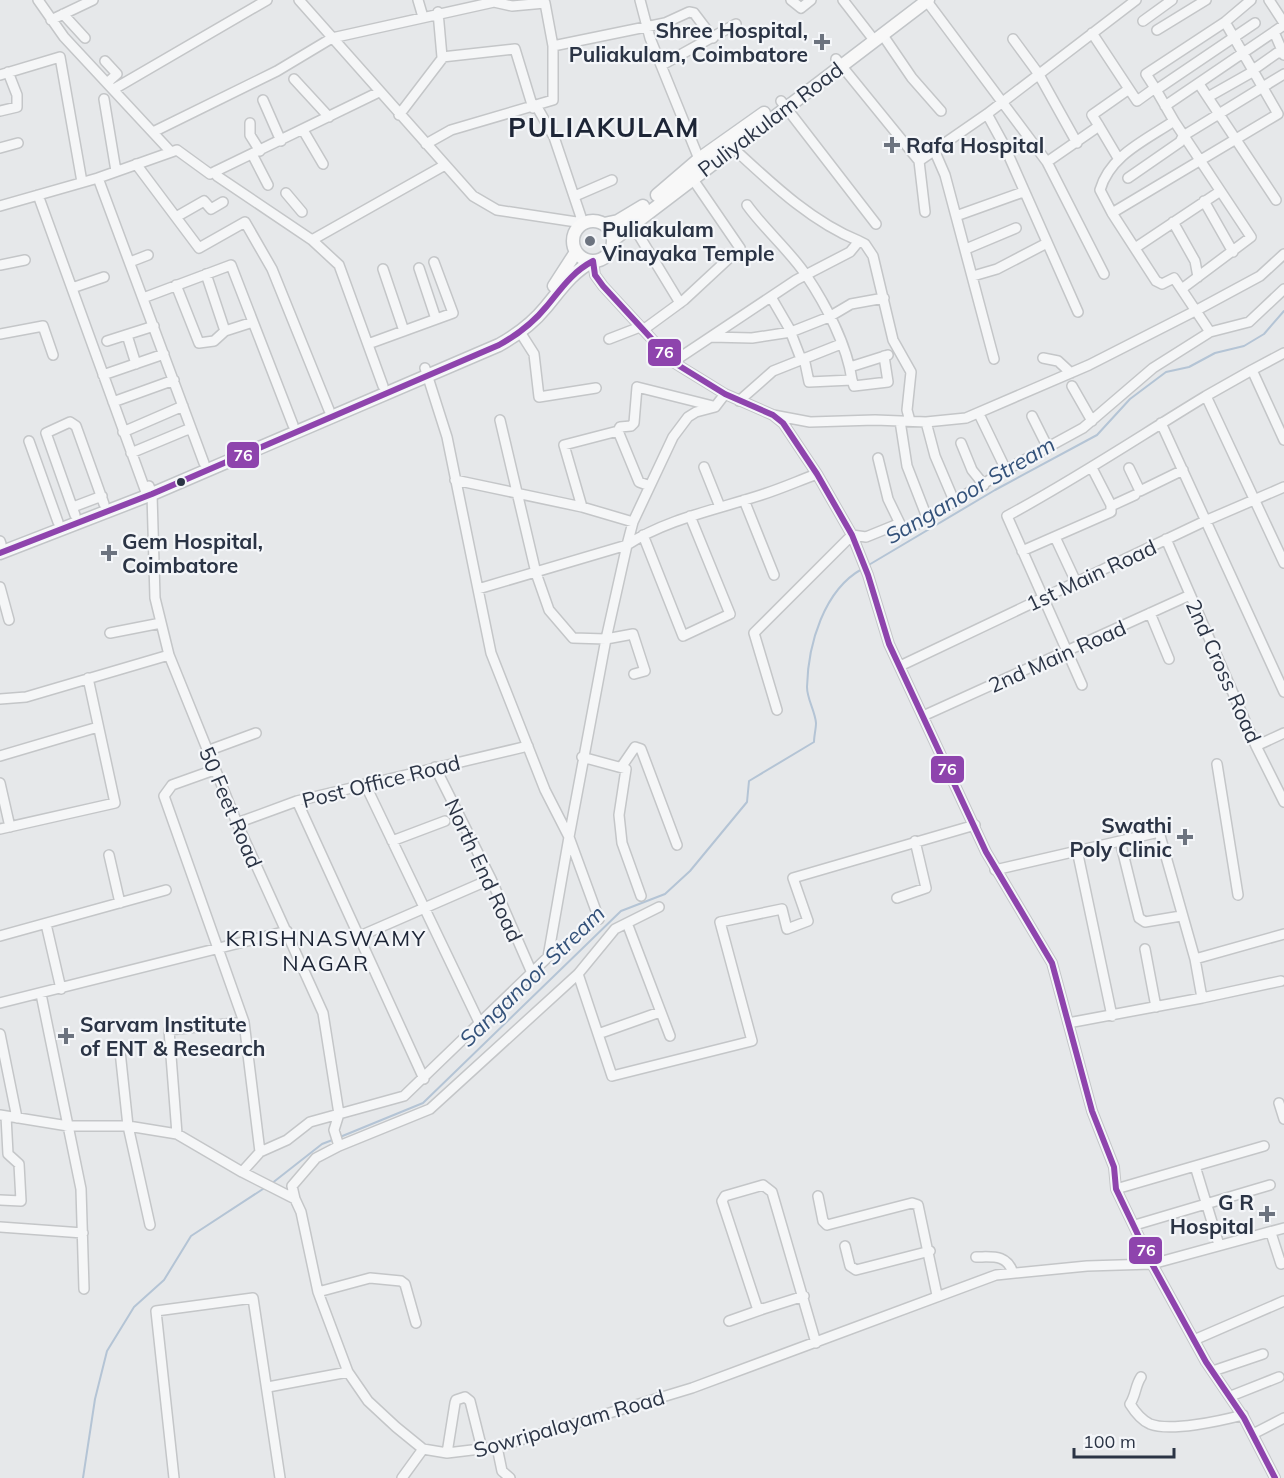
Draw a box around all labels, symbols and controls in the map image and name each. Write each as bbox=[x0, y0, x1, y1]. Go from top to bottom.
place label: Shree Hospital, Puliakulam, Coimbatore bbox=[569, 17, 808, 67]
marker: Shree Hospital, Puliakulam, Coimbatore bbox=[813, 33, 831, 51]
street label: Puliyakulam Road bbox=[692, 56, 848, 182]
district label: PULIAKULAM bbox=[508, 110, 700, 144]
place label: Rafa Hospital bbox=[906, 132, 1044, 158]
marker: Rafa Hospital bbox=[883, 136, 901, 154]
place label: Puliakulam Vinayaka Temple bbox=[601, 216, 774, 266]
marker: Puliakulam Vinayaka Temple bbox=[583, 234, 597, 248]
line badge: 76 bbox=[647, 338, 682, 367]
text: 76 bbox=[654, 342, 674, 362]
water label: Sanganoor Stream bbox=[880, 430, 1060, 550]
line badge: 76 bbox=[226, 441, 260, 469]
text: 76 bbox=[233, 445, 253, 465]
unlabelled marker bbox=[175, 476, 187, 488]
place label: Gem Hospital, Coimbatore bbox=[122, 528, 263, 578]
street label: 1st Main Road bbox=[1022, 533, 1160, 617]
marker: Gem Hospital, Coimbatore bbox=[100, 544, 118, 562]
street label: 2nd Cross Road bbox=[1181, 595, 1267, 747]
street label: 2nd Main Road bbox=[984, 614, 1130, 698]
street label: 50 Feet Road bbox=[194, 742, 268, 872]
street label: Post Office Road bbox=[299, 749, 463, 813]
line badge: 76 bbox=[930, 755, 965, 784]
text: 76 bbox=[937, 759, 957, 779]
street label: North End Road bbox=[439, 794, 529, 946]
place label: Swathi Poly Clinic bbox=[1069, 812, 1172, 862]
marker: Swathi Poly Clinic bbox=[1176, 828, 1194, 846]
water label: Sanganoor Stream bbox=[453, 899, 611, 1053]
district label: KRISHNASWAMY NAGAR bbox=[225, 924, 427, 977]
place label: Sarvam Institute of ENT & Research bbox=[80, 1011, 265, 1061]
marker: Sarvam Institute of ENT & Research bbox=[57, 1027, 75, 1045]
place label: G R Hospital bbox=[1170, 1189, 1254, 1239]
marker: G R Hospital bbox=[1258, 1205, 1276, 1223]
line badge: 76 bbox=[1128, 1236, 1163, 1265]
text: 76 bbox=[1136, 1240, 1156, 1260]
street label: Sowripalayam Road bbox=[471, 1383, 667, 1463]
scale bar bbox=[1074, 1421, 1174, 1459]
text: 100 m bbox=[1083, 1430, 1136, 1453]

